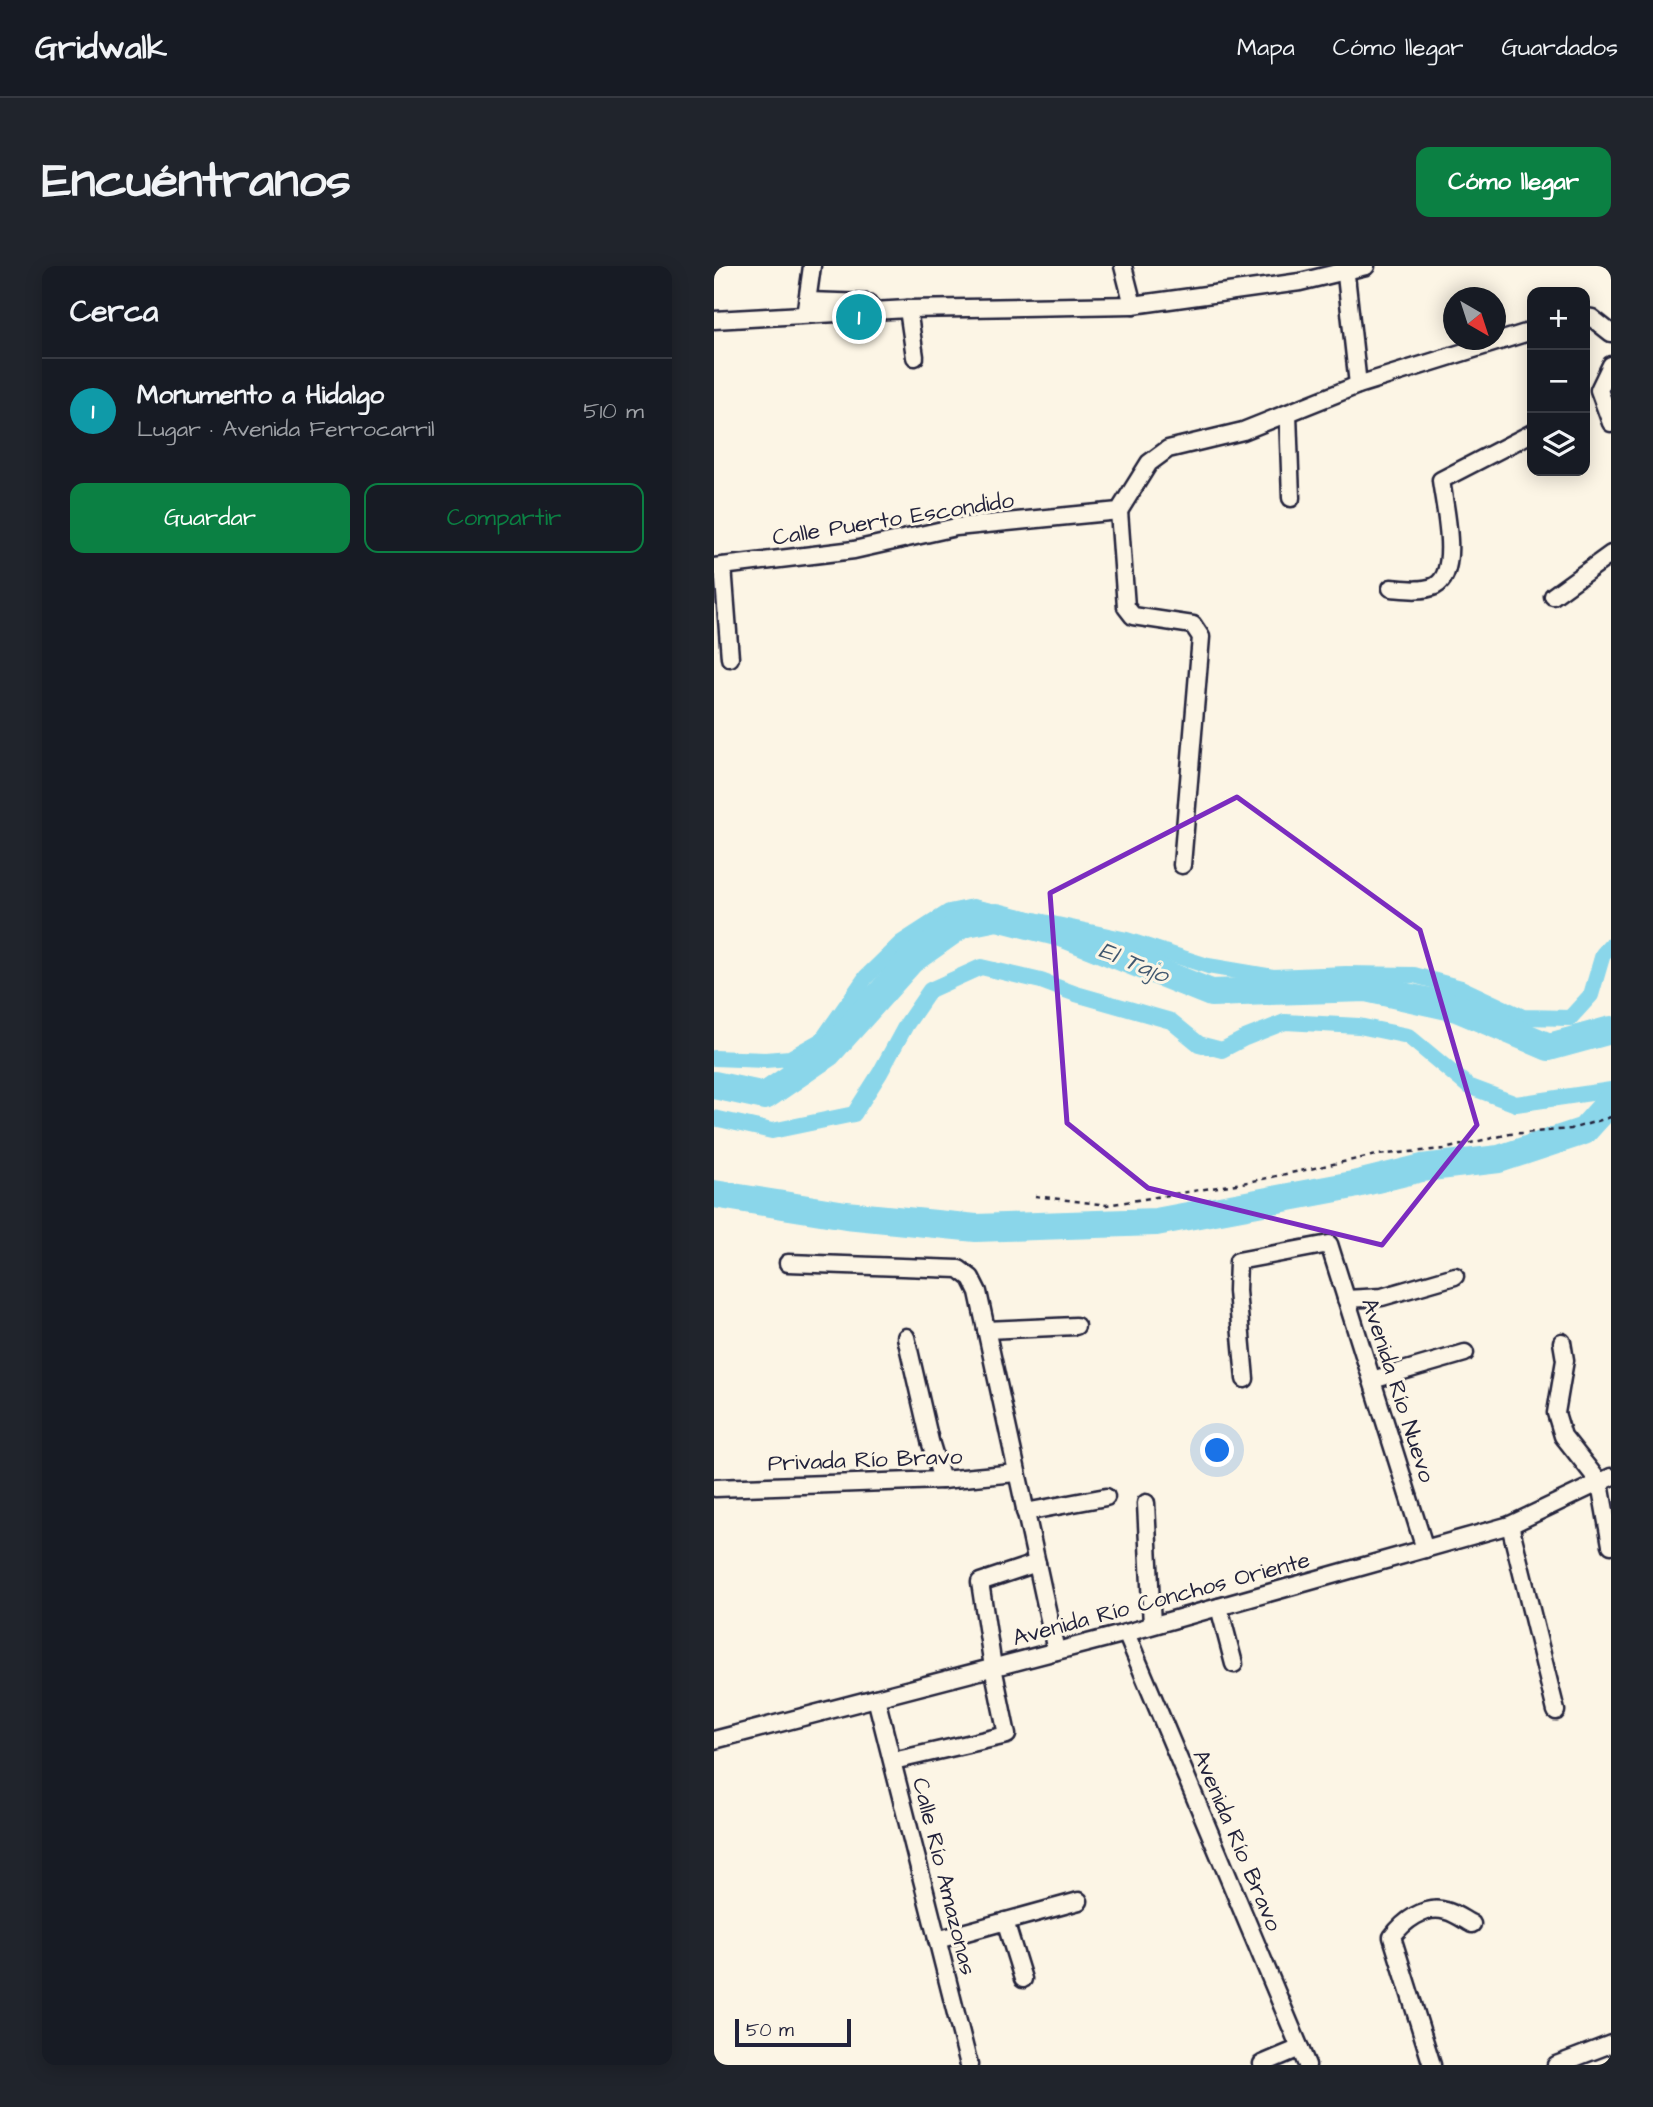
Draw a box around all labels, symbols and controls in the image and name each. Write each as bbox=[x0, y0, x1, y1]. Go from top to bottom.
text: Gridwalk bbox=[35, 25, 167, 71]
text: Mapa bbox=[1237, 31, 1295, 65]
text: Cómo llegar bbox=[1333, 31, 1463, 65]
text: Guardados bbox=[1501, 31, 1618, 65]
button: Cómo llegar bbox=[1416, 147, 1611, 217]
text: Encuéntranos bbox=[42, 148, 351, 216]
north arrow bbox=[1443, 287, 1506, 350]
map controls bbox=[1527, 287, 1590, 476]
button: + bbox=[1527, 287, 1590, 350]
text: Cerca bbox=[70, 291, 158, 333]
pin: 1 bbox=[836, 291, 882, 343]
button: − bbox=[1527, 350, 1590, 413]
text: Monumento a Hidalgo bbox=[137, 377, 384, 413]
text: 1 bbox=[92, 395, 94, 427]
text: 510 m bbox=[583, 395, 644, 427]
text: Lugar · Avenida Ferrocarril bbox=[137, 413, 435, 445]
button: layers bbox=[1527, 413, 1590, 476]
button: Guardar bbox=[70, 483, 350, 553]
button: Compartir bbox=[364, 483, 644, 553]
street label: Calle Puerto Escondido bbox=[770, 484, 1016, 554]
water label: El Tajo bbox=[1094, 934, 1175, 993]
street label: Avenida Río Nuevo bbox=[1353, 1294, 1443, 1487]
your location bbox=[1200, 1433, 1234, 1467]
street label: Privada Río Bravo bbox=[767, 1441, 963, 1479]
street label: Avenida Río Conchos Oriente bbox=[1009, 1544, 1313, 1654]
street label: Avenida Río Bravo bbox=[1184, 1745, 1290, 1936]
street label: Calle Río Amazonas bbox=[904, 1774, 984, 1978]
scale bar bbox=[735, 2016, 850, 2048]
text: 50 m bbox=[746, 2017, 794, 2044]

